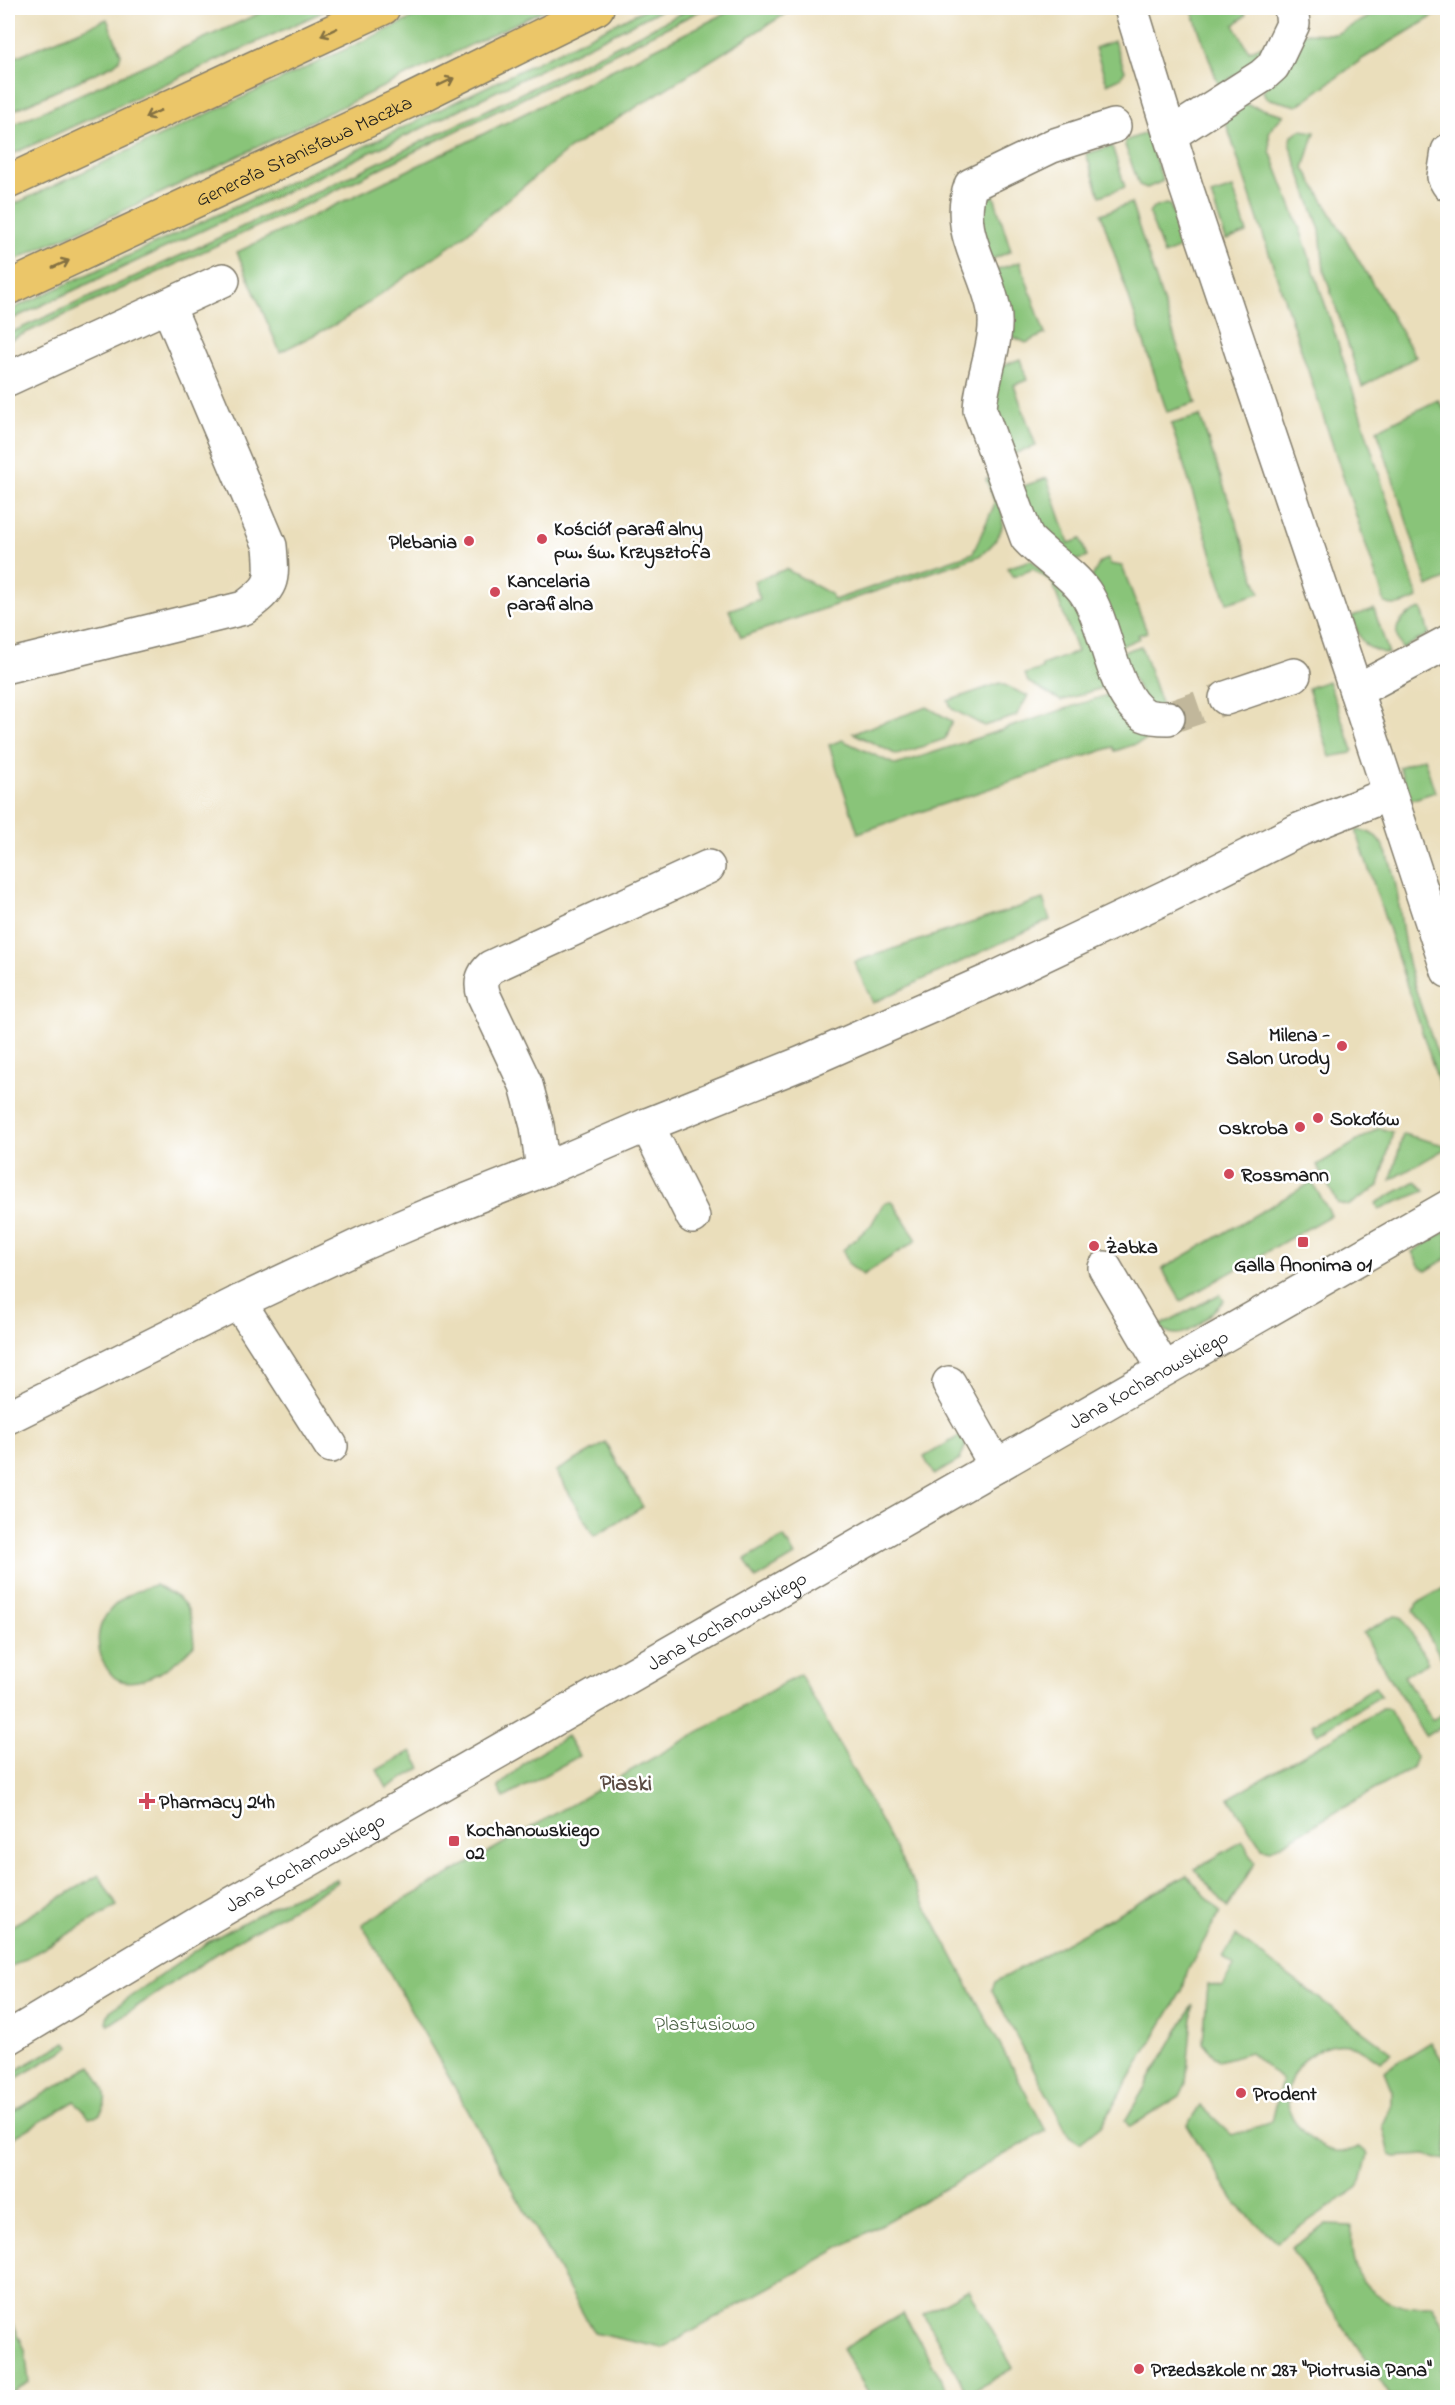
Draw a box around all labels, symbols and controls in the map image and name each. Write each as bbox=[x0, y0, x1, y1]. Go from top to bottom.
one-way arrow bbox=[321, 27, 339, 39]
one-way arrow bbox=[437, 76, 455, 88]
street label: Generała Stanisława Maczka bbox=[191, 90, 418, 216]
one-way arrow bbox=[144, 109, 162, 121]
one-way arrow bbox=[51, 258, 69, 269]
place label: Kościół parafialny pw. św. Krzysztofa bbox=[554, 516, 711, 569]
place label: Plebania bbox=[389, 529, 457, 558]
marker: Kościół parafialny pw. św. Krzysztofa bbox=[535, 532, 549, 546]
marker: Plebania bbox=[462, 534, 476, 548]
place label: Kancelaria parafialna bbox=[507, 568, 594, 620]
marker: Kancelaria parafialna bbox=[488, 585, 502, 599]
place label: Milena - Salon Urody bbox=[1226, 1022, 1330, 1075]
marker: Milena - Salon Urody bbox=[1335, 1039, 1349, 1053]
place label: Sokołów bbox=[1330, 1106, 1399, 1135]
marker: Sokołów bbox=[1311, 1111, 1325, 1125]
place label: Oskroba bbox=[1219, 1115, 1288, 1144]
marker: Oskroba bbox=[1293, 1120, 1307, 1134]
place label: Rossmann bbox=[1241, 1162, 1329, 1191]
marker: Rossmann bbox=[1222, 1167, 1236, 1181]
place label: Żabka bbox=[1106, 1234, 1158, 1263]
marker: Galla Anonima 01 bbox=[1296, 1235, 1310, 1249]
marker: Żabka bbox=[1087, 1239, 1101, 1253]
place label: Galla Anonima 01 bbox=[1234, 1252, 1373, 1281]
street label: Jana Kochanowskiego bbox=[1064, 1324, 1235, 1438]
street label: Jana Kochanowskiego bbox=[642, 1565, 813, 1680]
district label: Piaski bbox=[600, 1769, 652, 1801]
place label: Pharmacy 24h bbox=[159, 1789, 275, 1819]
marker: Pharmacy 24h bbox=[140, 1794, 154, 1808]
street label: Jana Kochanowskiego bbox=[221, 1807, 391, 1922]
place label: Kochanowskiego 02 bbox=[466, 1817, 600, 1869]
marker: Kochanowskiego 02 bbox=[447, 1834, 461, 1848]
park label: Plastusiowo bbox=[655, 2011, 755, 2040]
place label: Prodent bbox=[1253, 2081, 1317, 2110]
marker: Prodent bbox=[1234, 2086, 1248, 2100]
place label: Przedszkole nr 287 "Piotrusia Pana" bbox=[1151, 2357, 1432, 2386]
marker: Przedszkole nr 287 "Piotrusia Pana" bbox=[1132, 2362, 1146, 2376]

